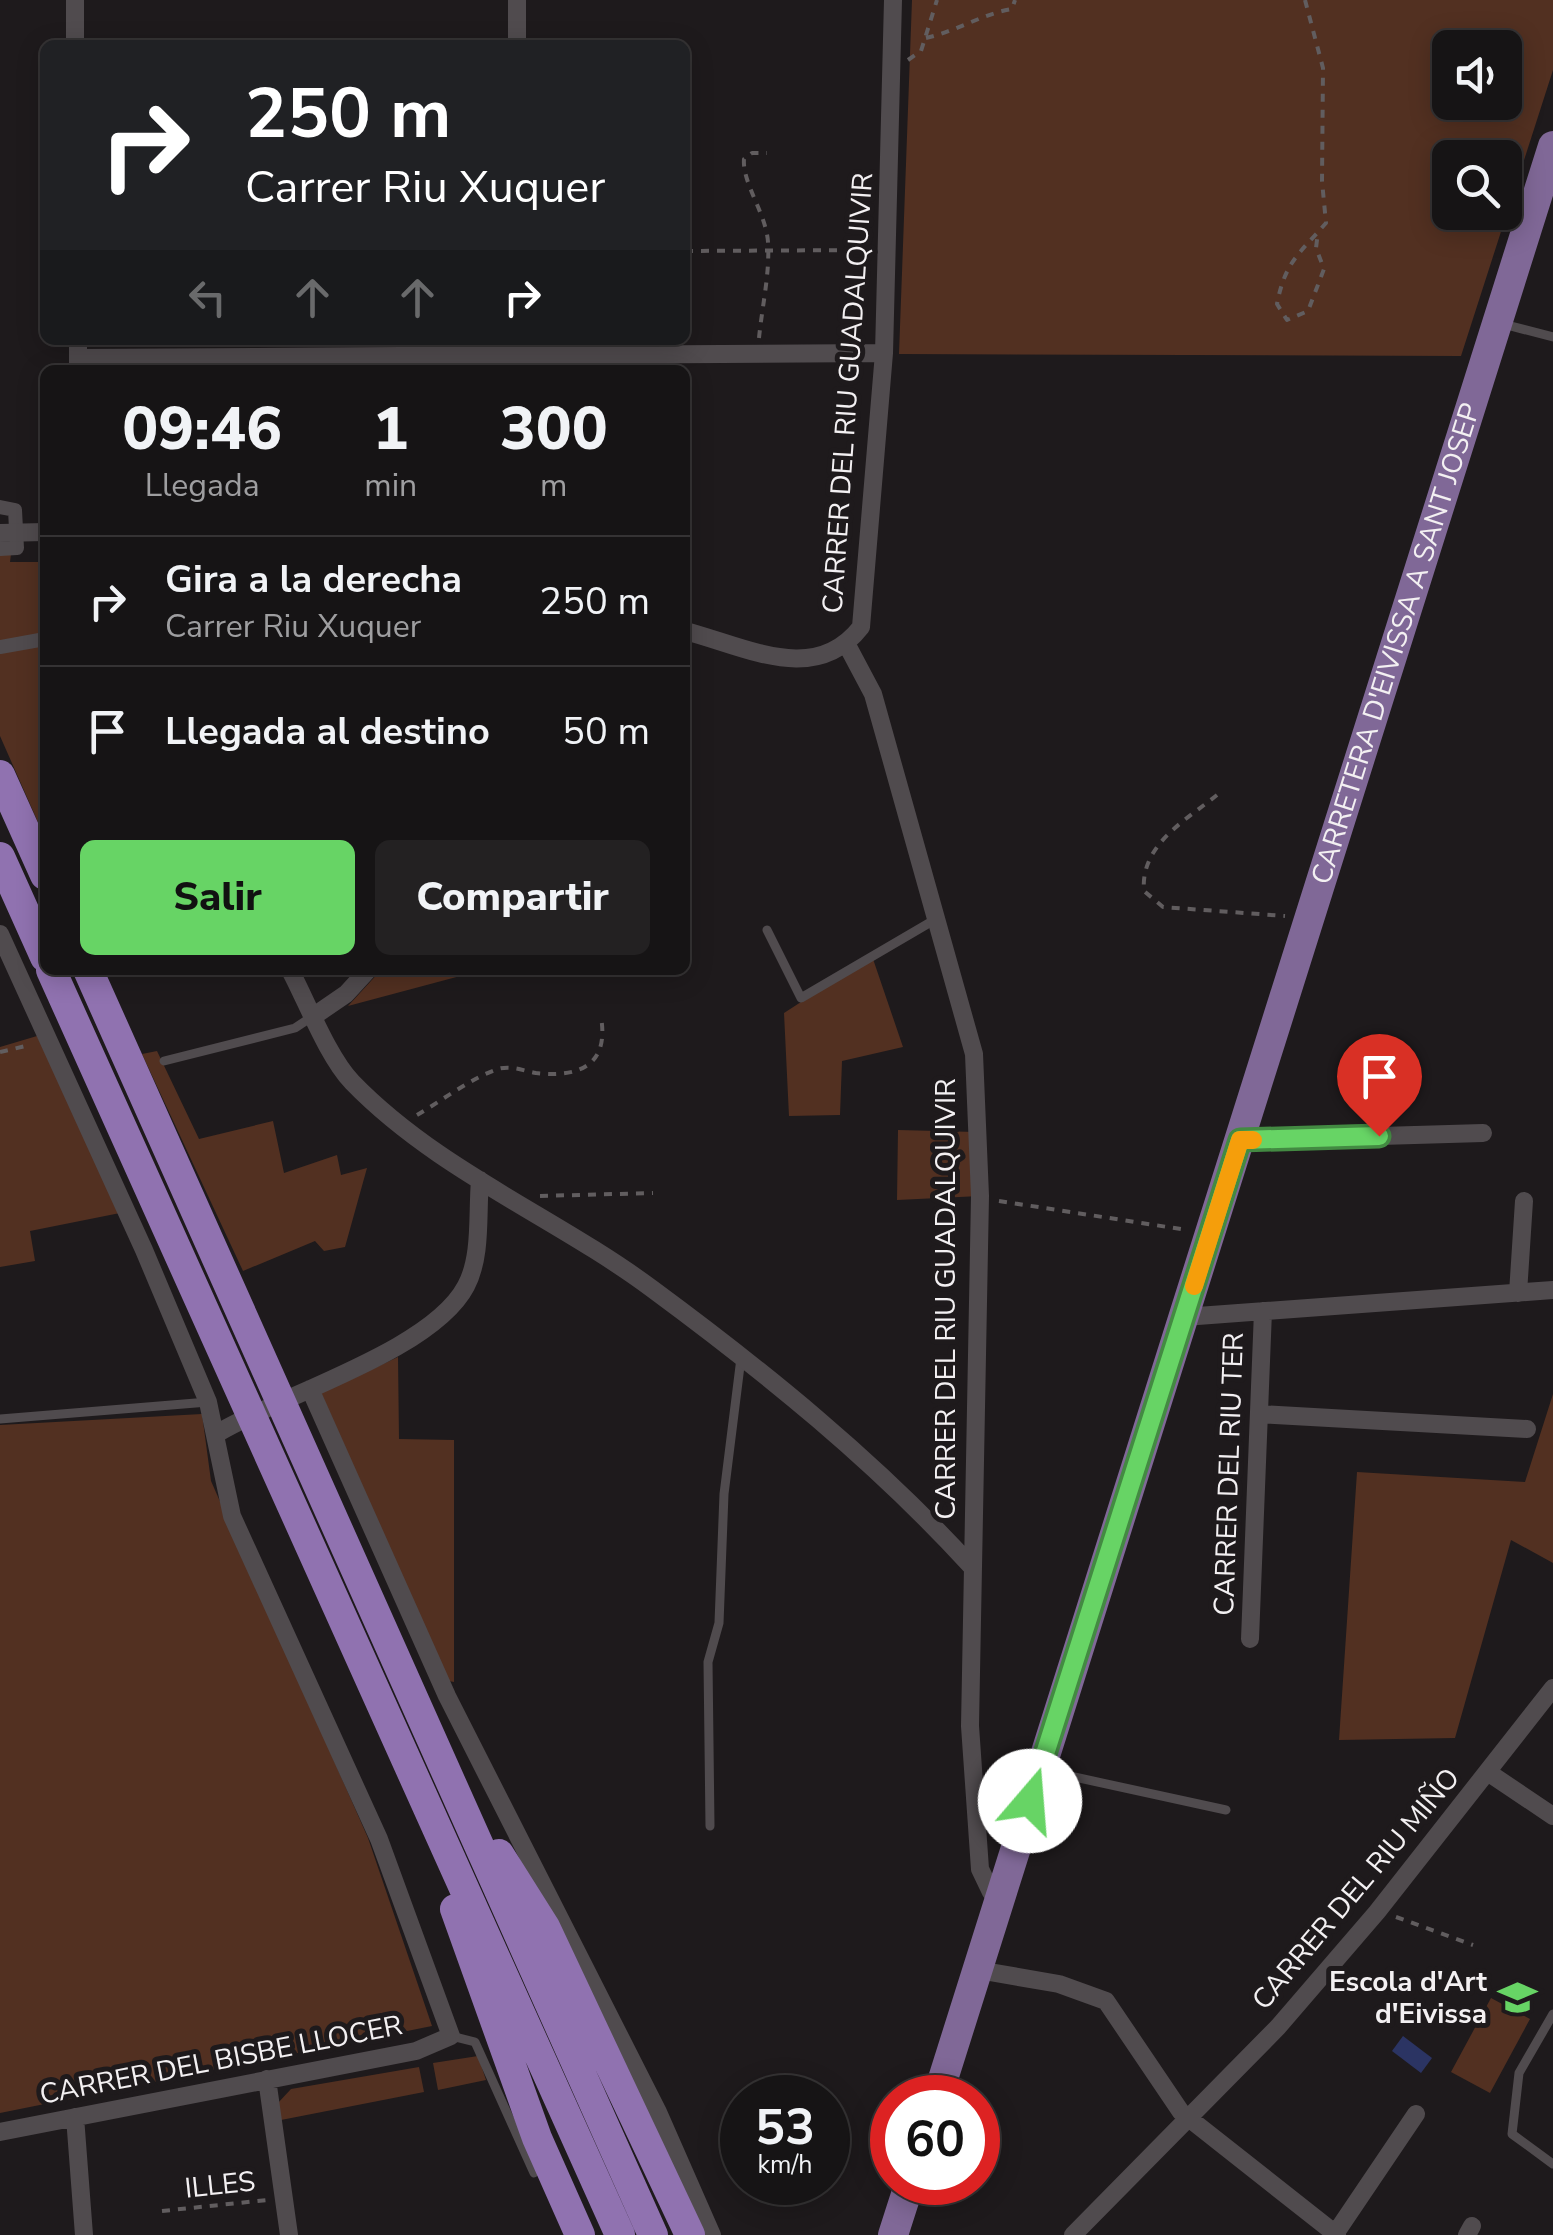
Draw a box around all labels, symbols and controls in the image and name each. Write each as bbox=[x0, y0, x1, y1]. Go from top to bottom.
map controls bbox=[1432, 30, 1522, 230]
button: sound bbox=[1432, 30, 1522, 120]
text: 250 m bbox=[245, 66, 451, 162]
icon: right bbox=[80, 80, 210, 210]
button: search bbox=[1432, 140, 1522, 230]
text: Carrer Riu Xuquer bbox=[245, 157, 605, 218]
street label: CARRER DEL RIU GUADALQUIVIR bbox=[814, 171, 882, 615]
icon: left bbox=[180, 270, 235, 325]
icon: ahead bbox=[285, 270, 340, 325]
icon: ahead bbox=[390, 270, 445, 325]
icon: right bbox=[495, 270, 550, 325]
text: 09:46 bbox=[122, 388, 282, 470]
text: 1 bbox=[373, 388, 409, 470]
text: 300 bbox=[500, 388, 608, 470]
street label: CARRETERA D'EIVISSA A SANT JOSEP bbox=[1302, 398, 1490, 889]
text: Llegada bbox=[145, 464, 260, 507]
text: min bbox=[364, 464, 417, 507]
text: m bbox=[540, 464, 567, 507]
text: Gira a la derecha bbox=[165, 554, 462, 605]
icon: right bbox=[80, 574, 135, 629]
text: 250 m bbox=[539, 576, 650, 627]
text: Carrer Riu Xuquer bbox=[165, 605, 421, 648]
icon: arrive bbox=[80, 704, 135, 759]
text: Llegada al destino bbox=[165, 706, 490, 757]
text: 50 m bbox=[562, 706, 650, 757]
button: Salir bbox=[80, 840, 355, 955]
button: Compartir bbox=[375, 840, 650, 955]
pin bbox=[1337, 1034, 1422, 1137]
icon: arrive bbox=[1352, 1049, 1407, 1104]
street label: CARRER DEL RIU GUADALQUIVIR bbox=[927, 1078, 965, 1520]
street label: CARRER DEL RIU TER bbox=[1205, 1332, 1253, 1616]
position arrow bbox=[978, 1749, 1082, 1853]
street label: CARRER DEL RIU MIÑO bbox=[1243, 1760, 1469, 2018]
place label: Escola d'Art d'Eivissa bbox=[1329, 1963, 1487, 2033]
school or university icon: Escola d'Art d'Eivissa bbox=[1496, 1977, 1538, 2019]
street label: CARRER DEL BISBE LLOCER bbox=[37, 2006, 405, 2114]
speed limit sign: 60 bbox=[870, 2075, 1000, 2205]
text: 53 bbox=[755, 2093, 815, 2162]
text: km/h bbox=[757, 2148, 813, 2182]
street label: ILLES bbox=[183, 2162, 257, 2208]

